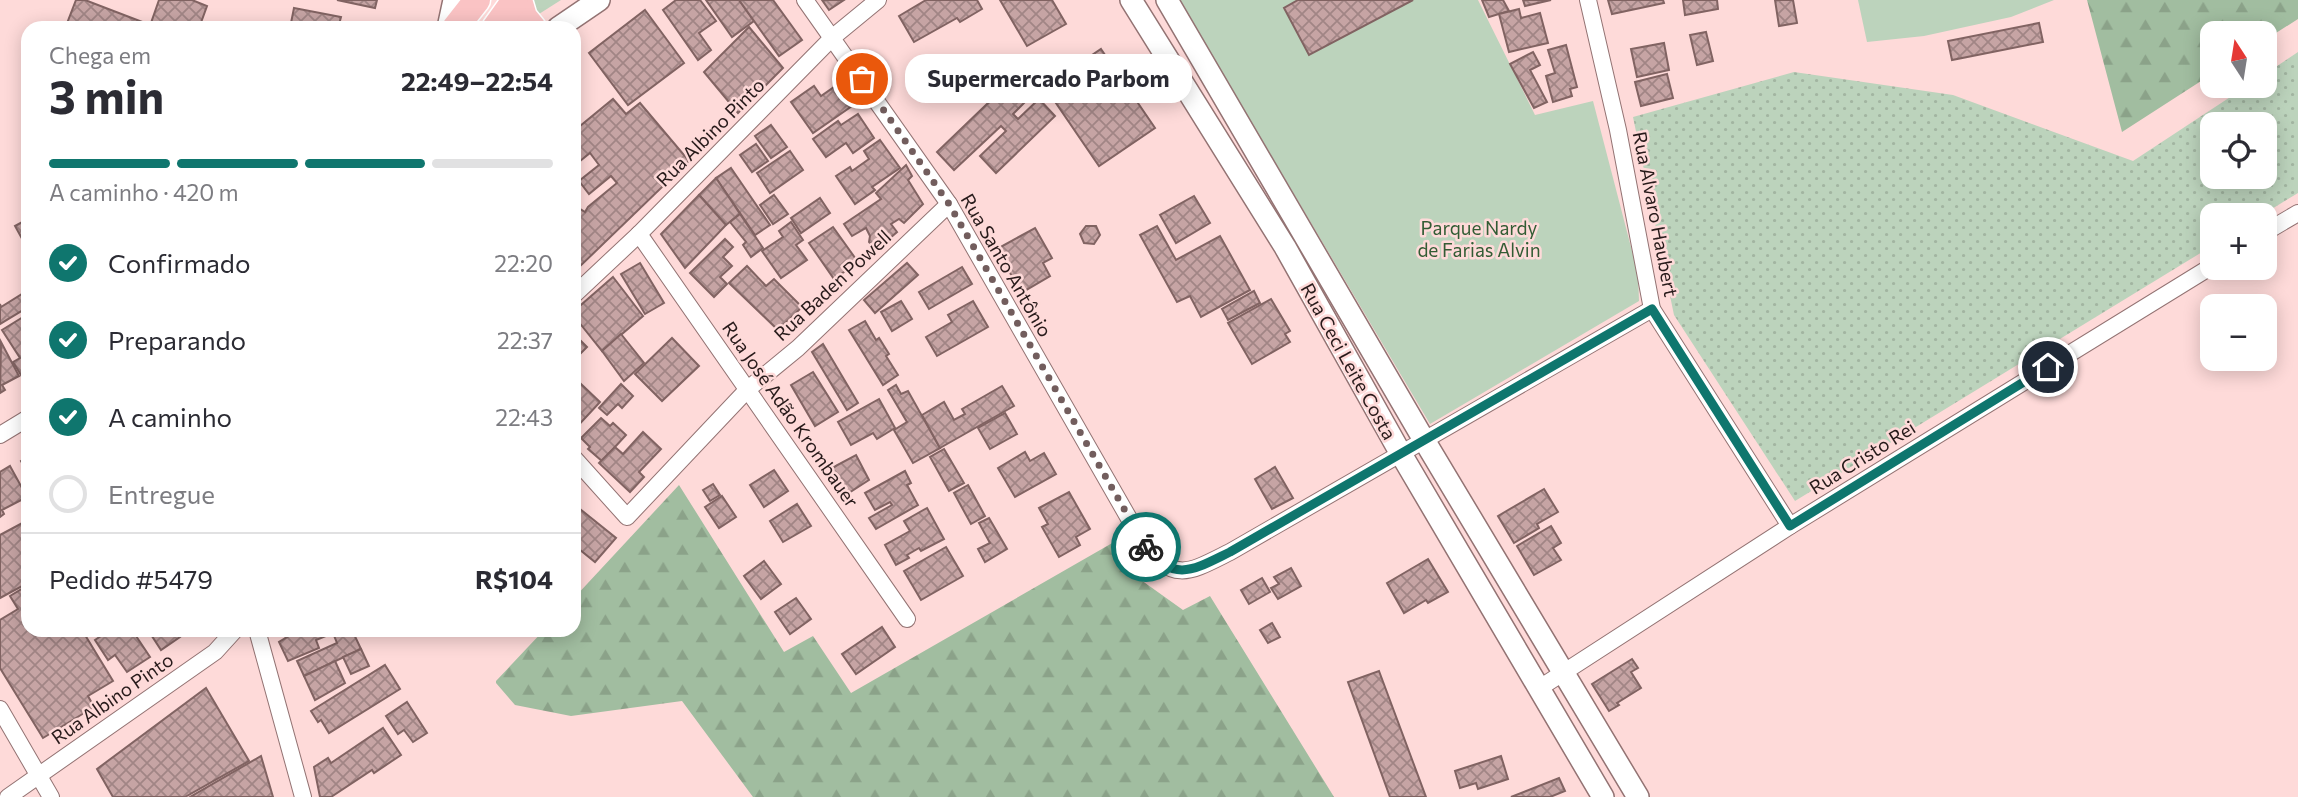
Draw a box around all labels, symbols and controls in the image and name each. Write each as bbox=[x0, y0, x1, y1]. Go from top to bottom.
north arrow bbox=[2200, 21, 2277, 98]
map controls bbox=[2200, 21, 2277, 371]
text: Chega em bbox=[49, 41, 151, 69]
pin bbox=[832, 49, 892, 109]
callout: Supermercado Parbom bbox=[904, 55, 1191, 104]
icon: bag bbox=[843, 60, 881, 98]
text: Supermercado Parbom bbox=[927, 64, 1170, 92]
text: 22:49–22:54 bbox=[401, 65, 553, 96]
text: 3 min bbox=[49, 67, 164, 123]
street label: Rua Albino Pinto bbox=[651, 73, 769, 191]
button: locate bbox=[2200, 112, 2277, 189]
street label: Rua Alvaro Haubert bbox=[1629, 129, 1683, 299]
text: A caminho · 420 m bbox=[49, 178, 239, 206]
street label: Rua Santo Antônio bbox=[957, 189, 1057, 341]
button: + bbox=[2200, 203, 2277, 280]
park label: Parque Nardy de Farias Alvin bbox=[1417, 216, 1541, 261]
street label: Rua Baden Powell bbox=[769, 225, 895, 345]
icon: check bbox=[49, 244, 87, 282]
text: Confirmado bbox=[108, 247, 250, 278]
text: 22:20 bbox=[494, 249, 553, 277]
street label: Rua Ceci Leite Costa bbox=[1296, 279, 1402, 443]
button: − bbox=[2200, 294, 2277, 371]
street label: Rua José Adão Krombauer bbox=[718, 317, 864, 512]
icon: check bbox=[49, 321, 87, 359]
text: Preparando bbox=[108, 324, 246, 355]
text: 22:37 bbox=[497, 326, 553, 354]
pin bbox=[2018, 337, 2078, 397]
icon: home bbox=[2029, 348, 2067, 386]
icon: check bbox=[49, 398, 87, 436]
text: A caminho bbox=[108, 401, 232, 432]
text: 22:43 bbox=[495, 403, 553, 431]
street label: Rua Cristo Rei bbox=[1805, 415, 1919, 499]
text: Entregue bbox=[108, 478, 215, 509]
courier bbox=[1111, 512, 1181, 582]
icon: bike bbox=[1127, 528, 1165, 566]
text: Pedido #5479 bbox=[49, 563, 213, 594]
text: R$104 bbox=[475, 563, 553, 594]
street label: Rua Albino Pinto bbox=[47, 647, 177, 749]

